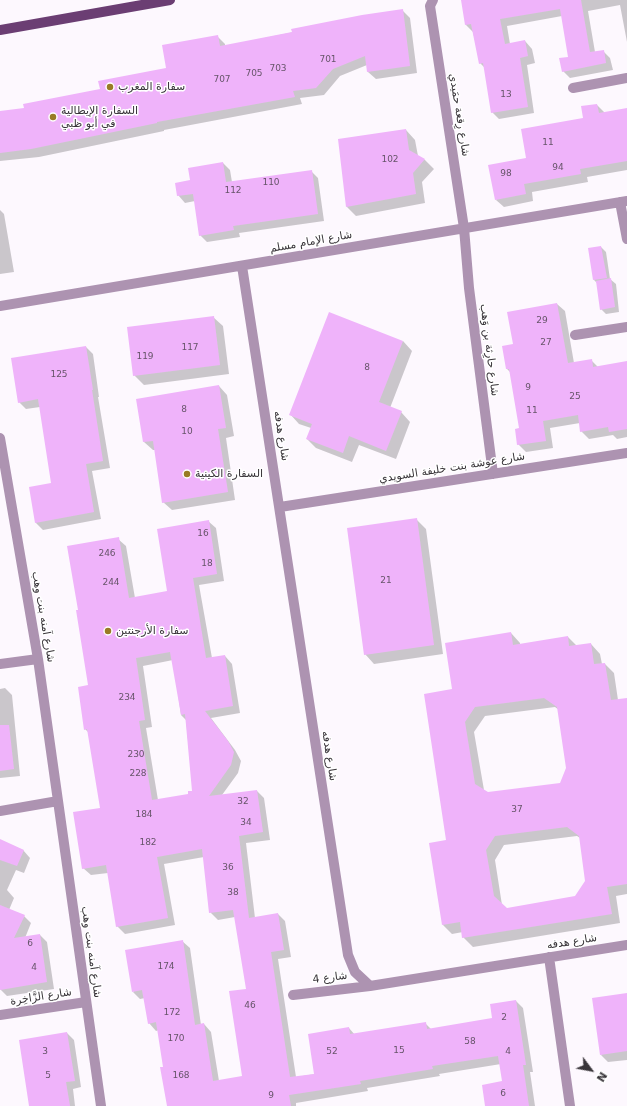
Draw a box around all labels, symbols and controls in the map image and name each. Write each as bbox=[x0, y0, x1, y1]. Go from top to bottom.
house number: 701 bbox=[319, 55, 337, 65]
house number: 703 bbox=[269, 64, 287, 74]
house number: 705 bbox=[245, 69, 263, 79]
street label: شارع رِقعة حمَيدي bbox=[446, 72, 472, 158]
house number: 707 bbox=[213, 75, 231, 85]
place label: سفارة المغرب bbox=[118, 80, 185, 94]
marker: سفارة المغرب bbox=[105, 82, 115, 92]
house number: 13 bbox=[500, 90, 512, 100]
place label: السفارة الإيطالية في أبو ظبي bbox=[61, 104, 138, 130]
marker: السفارة الإيطالية في أبو ظبي bbox=[48, 112, 58, 122]
house number: 11 bbox=[542, 138, 554, 148]
house number: 102 bbox=[381, 155, 399, 165]
house number: 94 bbox=[552, 163, 564, 173]
house number: 98 bbox=[500, 169, 512, 179]
house number: 110 bbox=[262, 178, 280, 188]
house number: 112 bbox=[224, 186, 242, 196]
street label: شارع الإمام مسلم bbox=[269, 228, 353, 256]
street label: شارع حارِثة بن وَهب bbox=[477, 303, 501, 397]
house number: 29 bbox=[536, 316, 548, 326]
house number: 27 bbox=[540, 338, 552, 348]
house number: 117 bbox=[181, 343, 199, 353]
house number: 119 bbox=[136, 352, 154, 362]
house number: 8 bbox=[364, 363, 370, 373]
house number: 125 bbox=[50, 370, 68, 380]
house number: 9 bbox=[525, 383, 531, 393]
house number: 25 bbox=[569, 392, 581, 402]
house number: 8 bbox=[181, 405, 187, 415]
house number: 11 bbox=[526, 406, 538, 416]
street label: شارع هدفه bbox=[271, 410, 291, 462]
house number: 10 bbox=[181, 427, 193, 437]
street label: شارع عوشة بنت خليفة السويدي bbox=[378, 450, 526, 486]
place label: السفارة الكينية bbox=[195, 467, 263, 481]
marker: السفارة الكينية bbox=[182, 469, 192, 479]
house number: 16 bbox=[197, 529, 209, 539]
house number: 246 bbox=[98, 549, 116, 559]
house number: 18 bbox=[201, 559, 213, 569]
street label: شارع آمنه بنت وهب bbox=[28, 570, 58, 664]
house number: 21 bbox=[380, 576, 392, 586]
house number: 244 bbox=[102, 578, 120, 588]
place label: سفارة الأرجنتين bbox=[116, 624, 188, 638]
marker: سفارة الأرجنتين bbox=[103, 626, 113, 636]
house number: 234 bbox=[118, 693, 136, 703]
street label: شارع هدفه bbox=[319, 730, 339, 782]
house number: 230 bbox=[127, 750, 145, 760]
house number: 228 bbox=[129, 769, 147, 779]
house number: 32 bbox=[237, 797, 249, 807]
house number: 37 bbox=[511, 805, 523, 815]
house number: 184 bbox=[135, 810, 153, 820]
house number: 34 bbox=[240, 818, 252, 828]
house number: 182 bbox=[139, 838, 157, 848]
house number: 36 bbox=[222, 863, 234, 873]
house number: 38 bbox=[227, 888, 239, 898]
street label: شارع آمنه بنت وهب bbox=[78, 905, 104, 999]
street label: شارع هدفه bbox=[546, 932, 598, 952]
house number: 6 bbox=[27, 939, 33, 949]
house number: 174 bbox=[157, 962, 175, 972]
house number: 4 bbox=[31, 963, 37, 973]
street label: شارع 4 bbox=[312, 969, 348, 987]
street label: شارع الزَّاخِرة bbox=[9, 986, 73, 1008]
house number: 46 bbox=[244, 1001, 256, 1011]
house number: 172 bbox=[163, 1008, 181, 1018]
house number: 2 bbox=[501, 1013, 507, 1023]
house number: 170 bbox=[167, 1034, 185, 1044]
house number: 58 bbox=[464, 1037, 476, 1047]
house number: 15 bbox=[393, 1046, 405, 1056]
house number: 3 bbox=[42, 1047, 48, 1057]
house number: 52 bbox=[326, 1047, 338, 1057]
house number: 4 bbox=[505, 1047, 511, 1057]
north arrow bbox=[571, 1050, 611, 1090]
text: N bbox=[594, 1069, 610, 1084]
house number: 5 bbox=[45, 1071, 51, 1081]
house number: 168 bbox=[172, 1071, 190, 1081]
house number: 6 bbox=[500, 1089, 506, 1099]
house number: 9 bbox=[268, 1091, 274, 1101]

